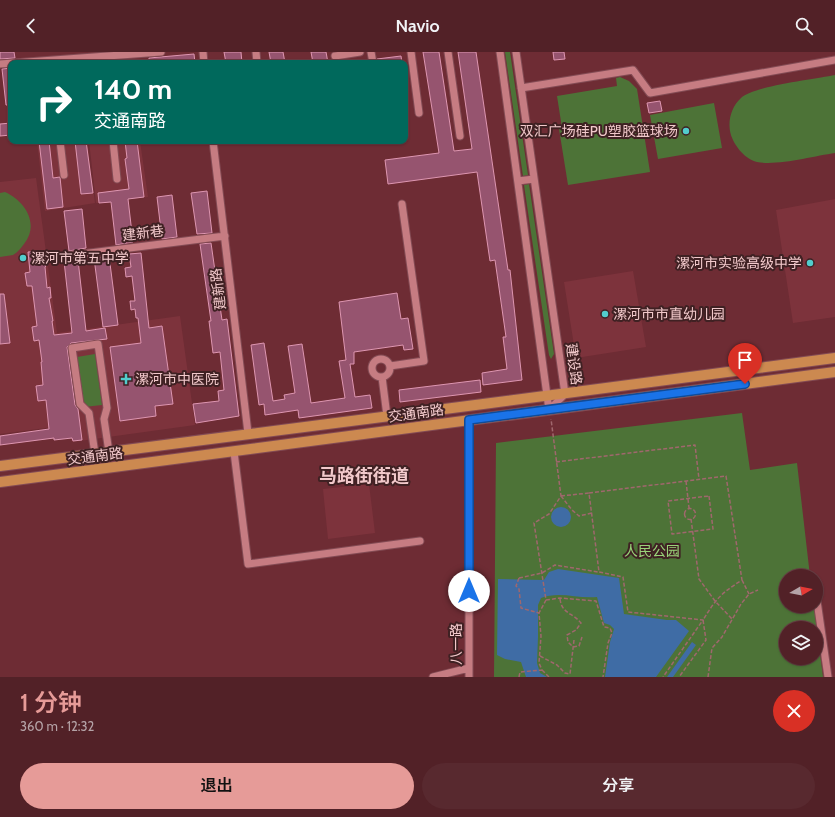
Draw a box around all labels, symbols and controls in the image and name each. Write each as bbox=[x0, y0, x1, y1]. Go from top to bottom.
icon: back bbox=[20, 15, 42, 37]
text: Navio bbox=[395, 15, 440, 37]
icon: search bbox=[793, 15, 815, 37]
text: 140 m bbox=[94, 72, 172, 106]
icon: right bbox=[28, 76, 80, 128]
text: 交通南路 bbox=[94, 110, 166, 132]
place label: 双汇广场硅PU塑胶篮球场 bbox=[520, 122, 678, 140]
marker: 双汇广场硅PU塑胶篮球场 bbox=[681, 126, 691, 136]
street label: 建新巷 bbox=[121, 222, 165, 244]
place label: 漯河市第五中学 bbox=[31, 249, 129, 267]
marker: 漯河市第五中学 bbox=[18, 253, 28, 263]
place label: 漯河市实验高级中学 bbox=[676, 254, 802, 272]
marker: 漯河市实验高级中学 bbox=[805, 258, 815, 268]
street label: 建新路 bbox=[207, 267, 229, 311]
place label: 漯河市市直幼儿园 bbox=[613, 305, 725, 323]
marker: 漯河市市直幼儿园 bbox=[600, 309, 610, 319]
street label: 建设路 bbox=[562, 342, 586, 386]
pin bbox=[728, 343, 762, 384]
icon: arrive bbox=[734, 349, 756, 371]
place label: 漯河市中医院 bbox=[135, 370, 219, 388]
marker: 漯河市中医院 bbox=[120, 373, 132, 385]
street label: 交通南路 bbox=[387, 400, 445, 426]
street label: 交通南路 bbox=[66, 444, 124, 468]
district label: 马路街街道 bbox=[319, 465, 409, 487]
park label: 人民公园 bbox=[624, 542, 680, 560]
north arrow bbox=[779, 569, 823, 613]
map controls bbox=[779, 569, 823, 665]
position arrow bbox=[448, 570, 490, 612]
button: layers bbox=[779, 621, 823, 665]
street label: 八一路 bbox=[447, 623, 465, 665]
text: 1 分钟 bbox=[20, 688, 82, 717]
button: close bbox=[773, 690, 815, 732]
text: 360 m · 12:32 bbox=[20, 718, 94, 734]
button: 退出 bbox=[20, 763, 414, 809]
button: 分享 bbox=[422, 763, 815, 809]

